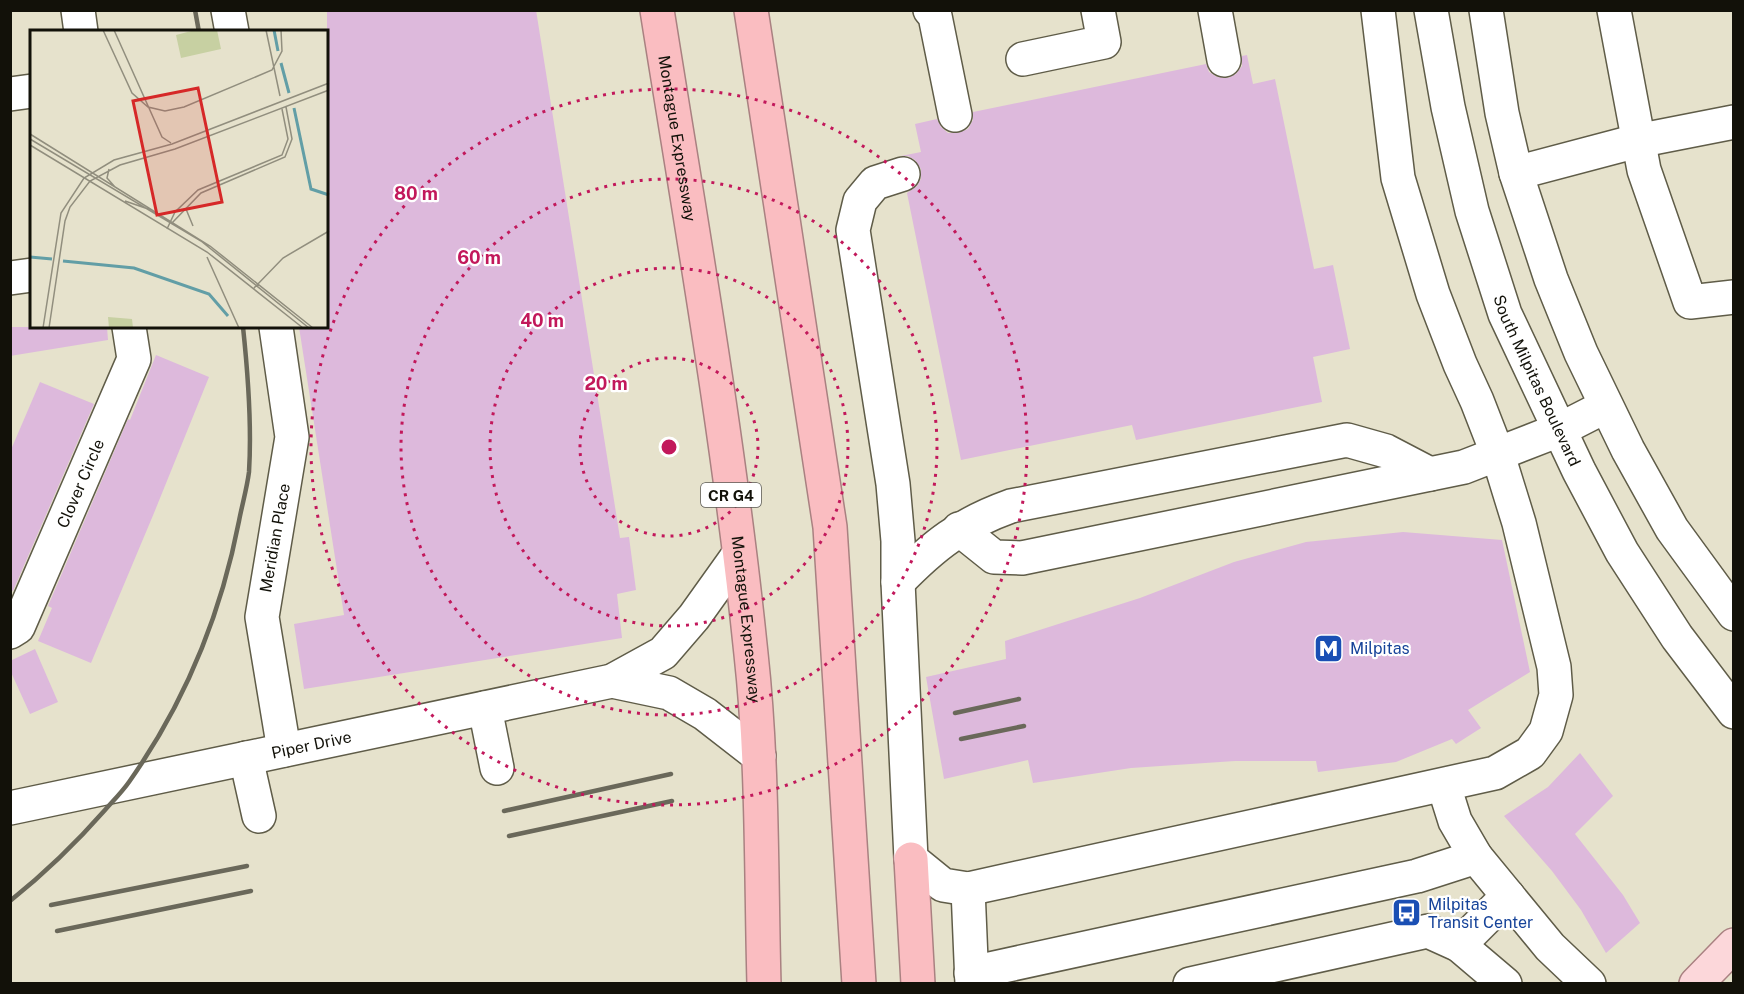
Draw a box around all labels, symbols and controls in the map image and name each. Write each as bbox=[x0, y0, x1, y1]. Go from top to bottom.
inset map bbox=[30, 30, 328, 328]
street label: Montague Expressway bbox=[655, 54, 701, 223]
text: 80 m bbox=[394, 183, 438, 204]
text: 60 m bbox=[457, 247, 501, 268]
street label: South Milpitas Boulevard bbox=[1490, 292, 1585, 469]
text: 40 m bbox=[520, 310, 564, 331]
text: 20 m bbox=[584, 373, 628, 394]
street label: Clover Circle bbox=[53, 436, 108, 531]
centre of rings bbox=[659, 437, 679, 457]
street label: Meridian Place bbox=[256, 482, 294, 594]
road number: CR G4 bbox=[701, 483, 761, 507]
street label: Montague Expressway bbox=[728, 535, 765, 704]
metro station icon: Milpitas bbox=[1313, 632, 1345, 664]
place label: Milpitas bbox=[1350, 639, 1410, 658]
street label: Piper Drive bbox=[270, 727, 353, 762]
place label: Milpitas Transit Center bbox=[1428, 895, 1533, 932]
bus stop icon: Milpitas Transit Center bbox=[1391, 897, 1423, 929]

